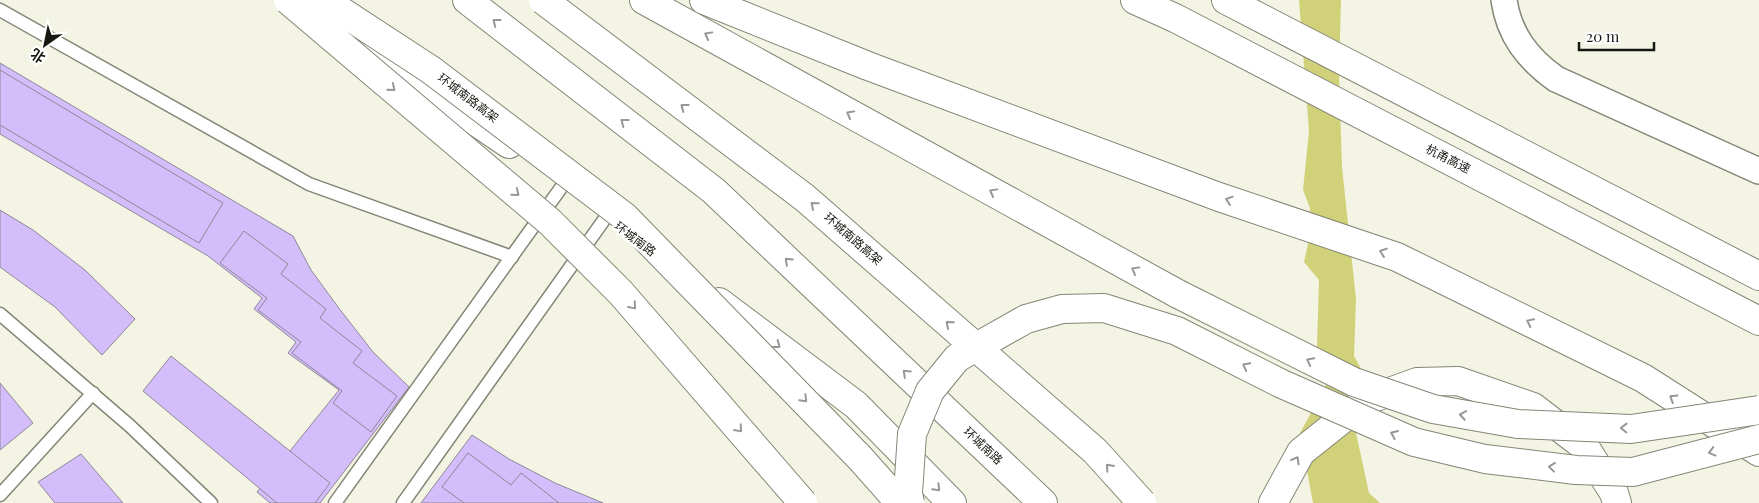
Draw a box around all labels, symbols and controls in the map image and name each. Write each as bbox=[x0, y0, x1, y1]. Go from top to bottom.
north arrow bbox=[20, 20, 70, 70]
one-way arrow bbox=[493, 20, 502, 28]
scale bar bbox=[1579, 20, 1654, 52]
text: 20 m bbox=[1586, 26, 1620, 46]
one-way arrow bbox=[704, 32, 713, 42]
text: 北 bbox=[27, 45, 49, 68]
street label: 环城南路高架 bbox=[435, 69, 502, 125]
one-way arrow bbox=[387, 82, 396, 91]
one-way arrow bbox=[681, 104, 690, 112]
one-way arrow bbox=[847, 110, 856, 120]
one-way arrow bbox=[621, 119, 630, 128]
street label: 杭甬高速 bbox=[1423, 140, 1473, 176]
one-way arrow bbox=[510, 188, 519, 196]
one-way arrow bbox=[989, 189, 998, 199]
one-way arrow bbox=[1225, 196, 1234, 206]
one-way arrow bbox=[810, 202, 819, 211]
street label: 环城南路高架 bbox=[821, 209, 886, 268]
street label: 环城南路 bbox=[612, 217, 660, 259]
one-way arrow bbox=[1379, 248, 1388, 258]
one-way arrow bbox=[784, 258, 793, 267]
one-way arrow bbox=[1132, 266, 1141, 276]
one-way arrow bbox=[627, 301, 636, 310]
one-way arrow bbox=[1526, 318, 1535, 328]
one-way arrow bbox=[946, 321, 955, 329]
one-way arrow bbox=[771, 339, 781, 348]
one-way arrow bbox=[1306, 357, 1315, 367]
one-way arrow bbox=[1243, 362, 1252, 372]
one-way arrow bbox=[902, 370, 911, 379]
one-way arrow bbox=[798, 394, 807, 403]
one-way arrow bbox=[1670, 394, 1679, 404]
one-way arrow bbox=[1458, 410, 1467, 420]
one-way arrow bbox=[733, 423, 742, 432]
street label: 环城南路 bbox=[961, 423, 1007, 467]
one-way arrow bbox=[1620, 423, 1628, 434]
one-way arrow bbox=[1390, 430, 1399, 440]
one-way arrow bbox=[1708, 446, 1716, 456]
one-way arrow bbox=[1290, 457, 1300, 466]
one-way arrow bbox=[1548, 462, 1556, 473]
one-way arrow bbox=[1106, 463, 1115, 472]
one-way arrow bbox=[931, 482, 940, 491]

